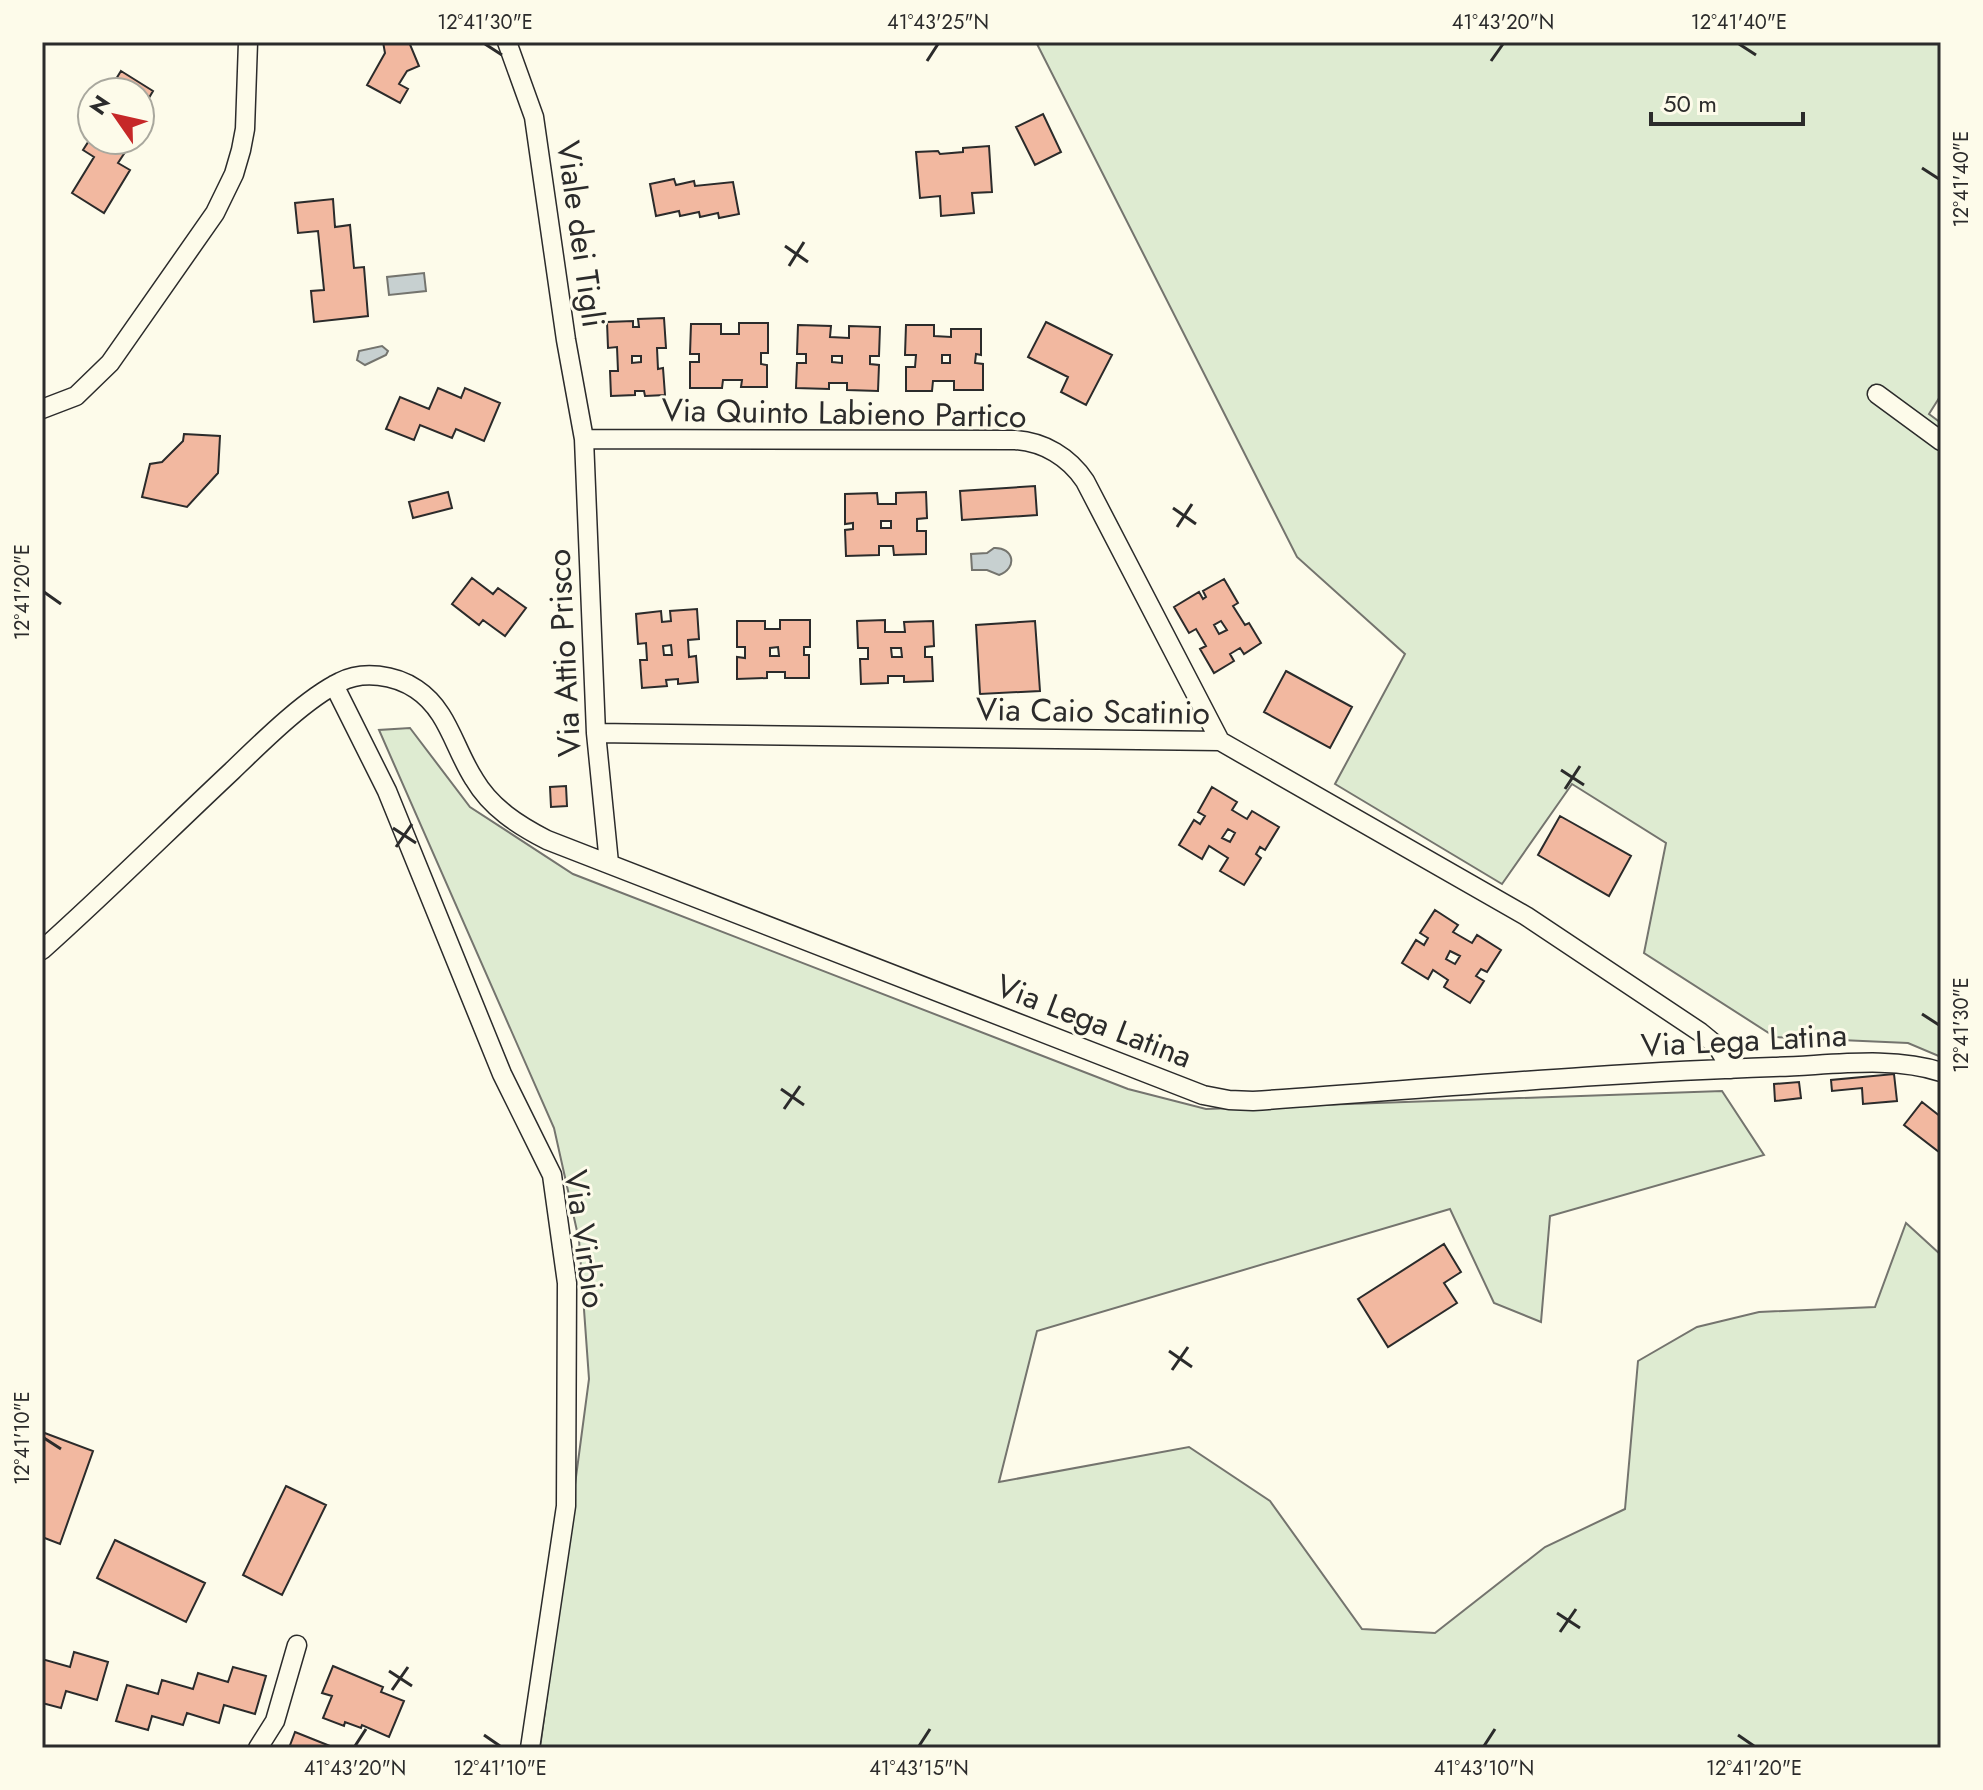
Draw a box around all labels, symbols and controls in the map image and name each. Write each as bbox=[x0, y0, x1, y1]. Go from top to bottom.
text: 12°41'30"E bbox=[437, 8, 533, 37]
text: 41°43'25"N bbox=[887, 8, 989, 37]
text: 41°43'20"N bbox=[1452, 8, 1554, 37]
text: 12°41'40"E bbox=[1691, 8, 1787, 37]
north arrow bbox=[76, 76, 156, 156]
scale bar bbox=[1651, 76, 1803, 126]
text: 50 m bbox=[1663, 86, 1717, 121]
text: N bbox=[81, 89, 118, 121]
text: 12°41'40"E bbox=[1947, 131, 1976, 227]
street label: Viale dei Tigli bbox=[545, 138, 617, 330]
street label: Via Quinto Labieno Partico bbox=[661, 387, 1027, 439]
text: 12°41'20"E bbox=[8, 544, 37, 640]
street label: Via Attio Prisco bbox=[536, 548, 592, 758]
street label: Via Caio Scatinio bbox=[976, 686, 1210, 736]
street label: Via Lega Latina bbox=[989, 963, 1199, 1079]
text: 12°41'30"E bbox=[1947, 977, 1976, 1073]
street label: Via Lega Latina bbox=[1640, 1012, 1848, 1068]
street label: Via Virbio bbox=[553, 1167, 617, 1311]
text: 12°41'10"E bbox=[8, 1391, 37, 1485]
text: 41°43'20"N bbox=[304, 1754, 406, 1783]
text: 12°41'10"E bbox=[453, 1754, 547, 1783]
text: 41°43'15"N bbox=[869, 1754, 969, 1783]
text: 41°43'10"N bbox=[1434, 1754, 1534, 1783]
text: 12°41'20"E bbox=[1706, 1754, 1802, 1783]

